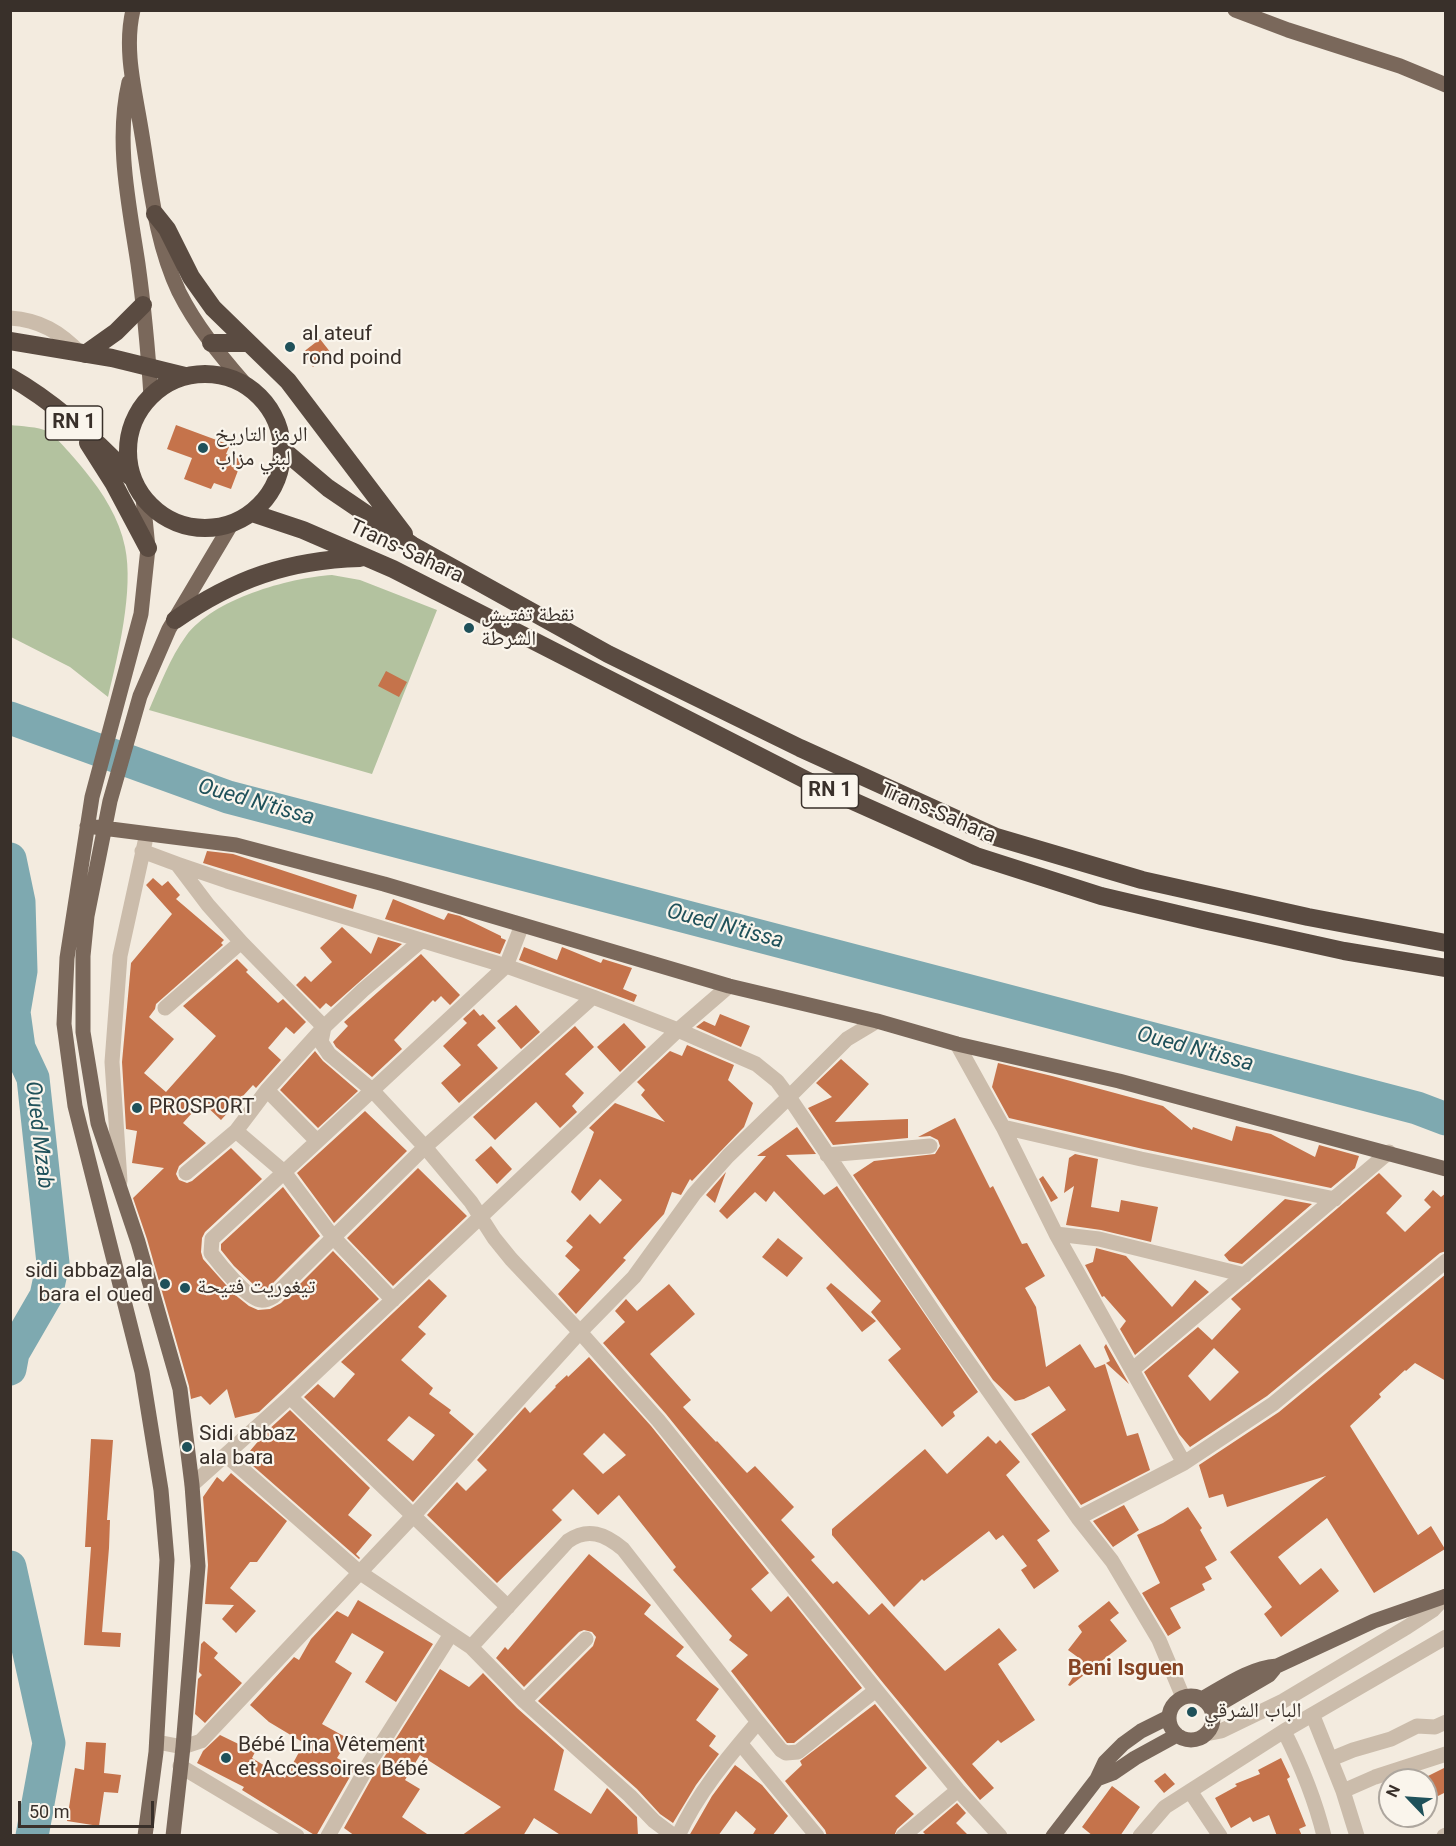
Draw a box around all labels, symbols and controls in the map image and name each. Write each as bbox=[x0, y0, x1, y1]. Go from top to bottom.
place label: al ateuf rond poind bbox=[302, 322, 402, 372]
marker: al ateuf rond poind bbox=[283, 340, 297, 354]
road number: RN 1 bbox=[46, 406, 103, 440]
place label: الرمز التاريخ لبني مزاب bbox=[215, 423, 308, 473]
marker: الرمز التاريخ لبني مزاب bbox=[196, 441, 210, 455]
street label: Trans-Sahara bbox=[345, 515, 467, 589]
place label: نقطة تفتيش الشرطة bbox=[481, 603, 575, 653]
marker: نقطة تفتيش الشرطة bbox=[462, 621, 476, 635]
water label: Oued N'tissa bbox=[195, 774, 317, 832]
road number: RN 1 bbox=[802, 774, 858, 808]
street label: Trans-Sahara bbox=[876, 778, 1000, 850]
water label: Oued N'tissa bbox=[664, 899, 786, 955]
water label: Oued N'tissa bbox=[1134, 1022, 1256, 1078]
water label: Oued Mzab bbox=[18, 1080, 58, 1190]
place label: PROSPORT bbox=[149, 1095, 254, 1121]
marker: PROSPORT bbox=[130, 1101, 144, 1115]
place label: sidi abbaz ala bara el oued bbox=[25, 1259, 153, 1309]
place label: تيغوريت فتيحة bbox=[197, 1275, 315, 1301]
marker: sidi abbaz ala bara el oued bbox=[158, 1277, 172, 1291]
marker: تيغوريت فتيحة bbox=[178, 1281, 192, 1295]
place label: Sidi abbaz ala bara bbox=[199, 1422, 296, 1472]
marker: Sidi abbaz ala bara bbox=[180, 1440, 194, 1454]
district label: Beni Isguen bbox=[1068, 1656, 1184, 1682]
place label: الباب الشرقي bbox=[1204, 1699, 1301, 1725]
marker: الباب الشرقي bbox=[1185, 1705, 1199, 1719]
place label: Bébé Lina Vêtement et Accessoires Bébé bbox=[238, 1733, 428, 1783]
marker: Bébé Lina Vêtement et Accessoires Bébé bbox=[219, 1751, 233, 1765]
north arrow bbox=[1378, 1768, 1438, 1828]
text: N bbox=[1382, 1782, 1404, 1800]
scale bar bbox=[21, 1789, 158, 1827]
text: 50 m bbox=[29, 1801, 69, 1822]

